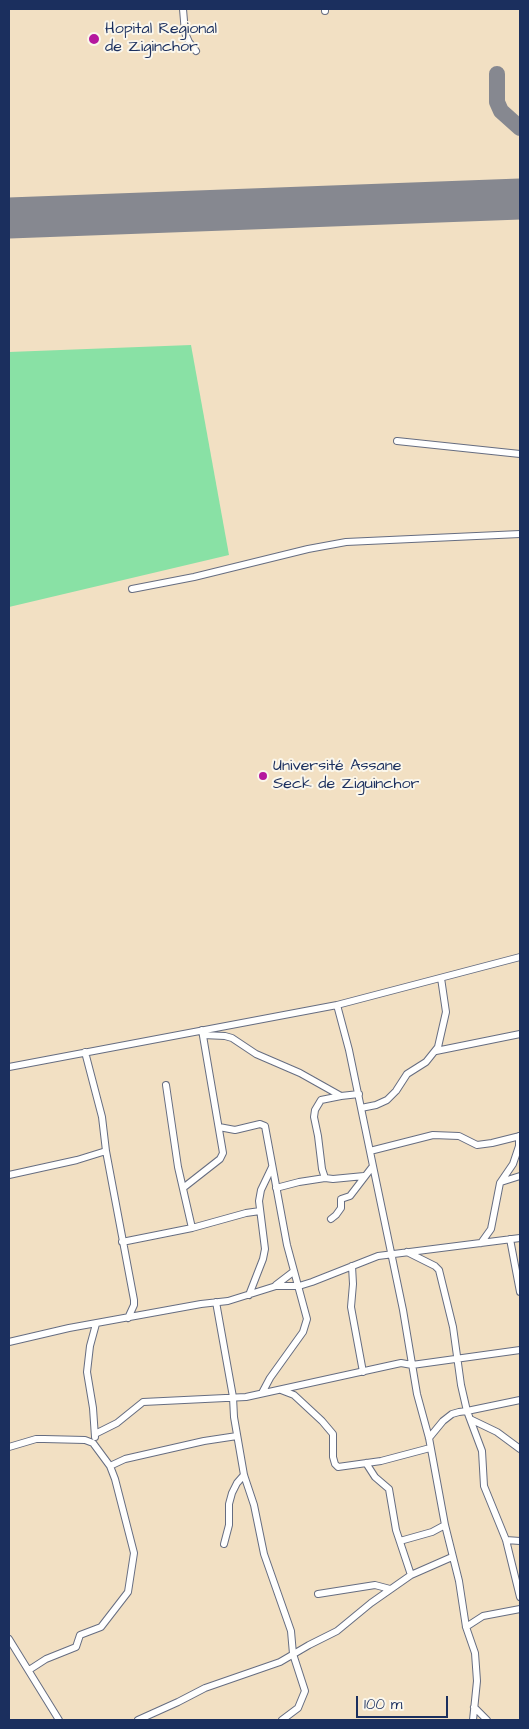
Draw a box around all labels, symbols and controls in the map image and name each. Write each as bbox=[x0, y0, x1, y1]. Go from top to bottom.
place label: Hopital Regional de Ziginchor bbox=[105, 20, 217, 58]
marker: Hopital Regional de Ziginchor bbox=[87, 32, 101, 46]
place label: Université Assane Seck de Ziguinchor bbox=[273, 757, 419, 795]
marker: Université Assane Seck de Ziguinchor bbox=[257, 770, 269, 782]
scale bar bbox=[359, 1686, 452, 1718]
text: 100 m bbox=[364, 1694, 403, 1715]

